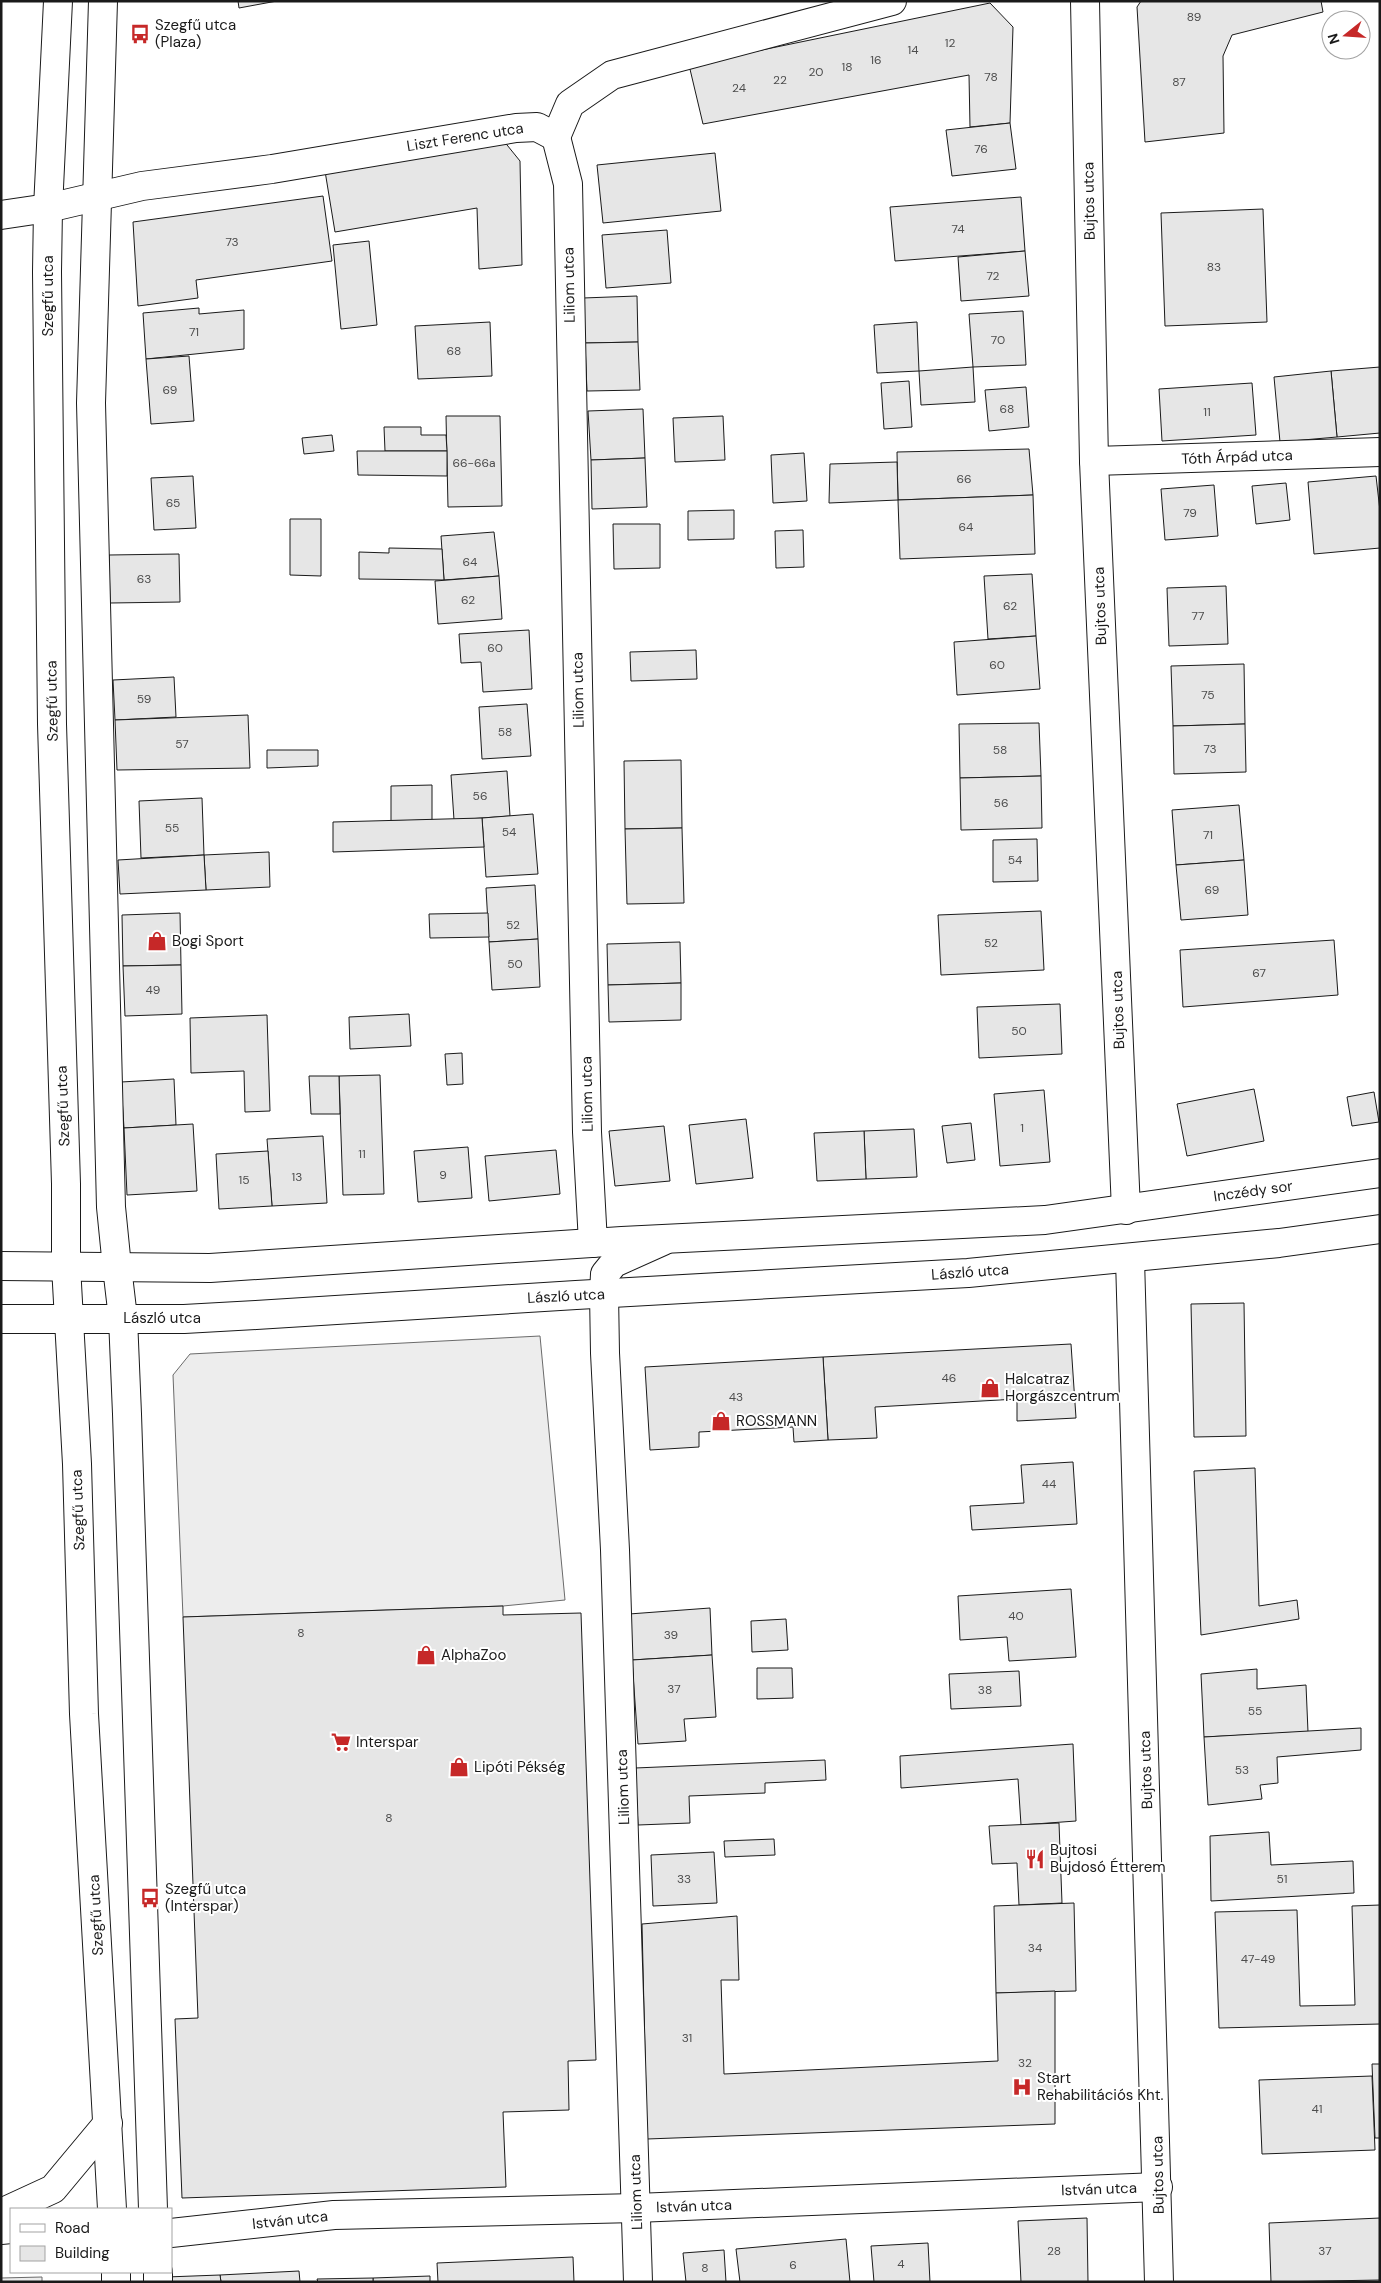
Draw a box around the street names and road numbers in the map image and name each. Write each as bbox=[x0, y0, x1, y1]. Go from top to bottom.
street label: Liszt Ferenc utca bbox=[405, 118, 525, 156]
street label: Bujtos utca bbox=[1078, 162, 1100, 240]
street label: Liliom utca bbox=[558, 247, 580, 323]
street label: Szegfű utca bbox=[38, 255, 58, 337]
street label: Tóth Árpád utca bbox=[1181, 445, 1293, 469]
street label: Bujtos utca bbox=[1089, 566, 1111, 646]
street label: Liliom utca bbox=[567, 652, 589, 728]
street label: Szegfű utca bbox=[41, 660, 63, 742]
street label: Bujtos utca bbox=[1107, 970, 1129, 1050]
street label: Liliom utca bbox=[576, 1056, 598, 1132]
street label: Szegfű utca bbox=[52, 1065, 74, 1147]
street label: Inczédy sor bbox=[1212, 1175, 1294, 1206]
street label: László utca bbox=[931, 1259, 1009, 1285]
street label: László utca bbox=[527, 1284, 605, 1308]
street label: László utca bbox=[123, 1308, 201, 1328]
street label: Szegfű utca bbox=[67, 1469, 89, 1551]
street label: Bujtos utca bbox=[1135, 1730, 1157, 1810]
street label: Liliom utca bbox=[612, 1749, 634, 1825]
street label: Szegfű utca bbox=[84, 1874, 108, 1956]
street label: Bujtos utca bbox=[1147, 2136, 1169, 2214]
street label: Liliom utca bbox=[625, 2154, 647, 2230]
street label: István utca bbox=[1061, 2178, 1137, 2200]
street label: István utca bbox=[656, 2195, 732, 2217]
street label: István utca bbox=[251, 2206, 329, 2234]

